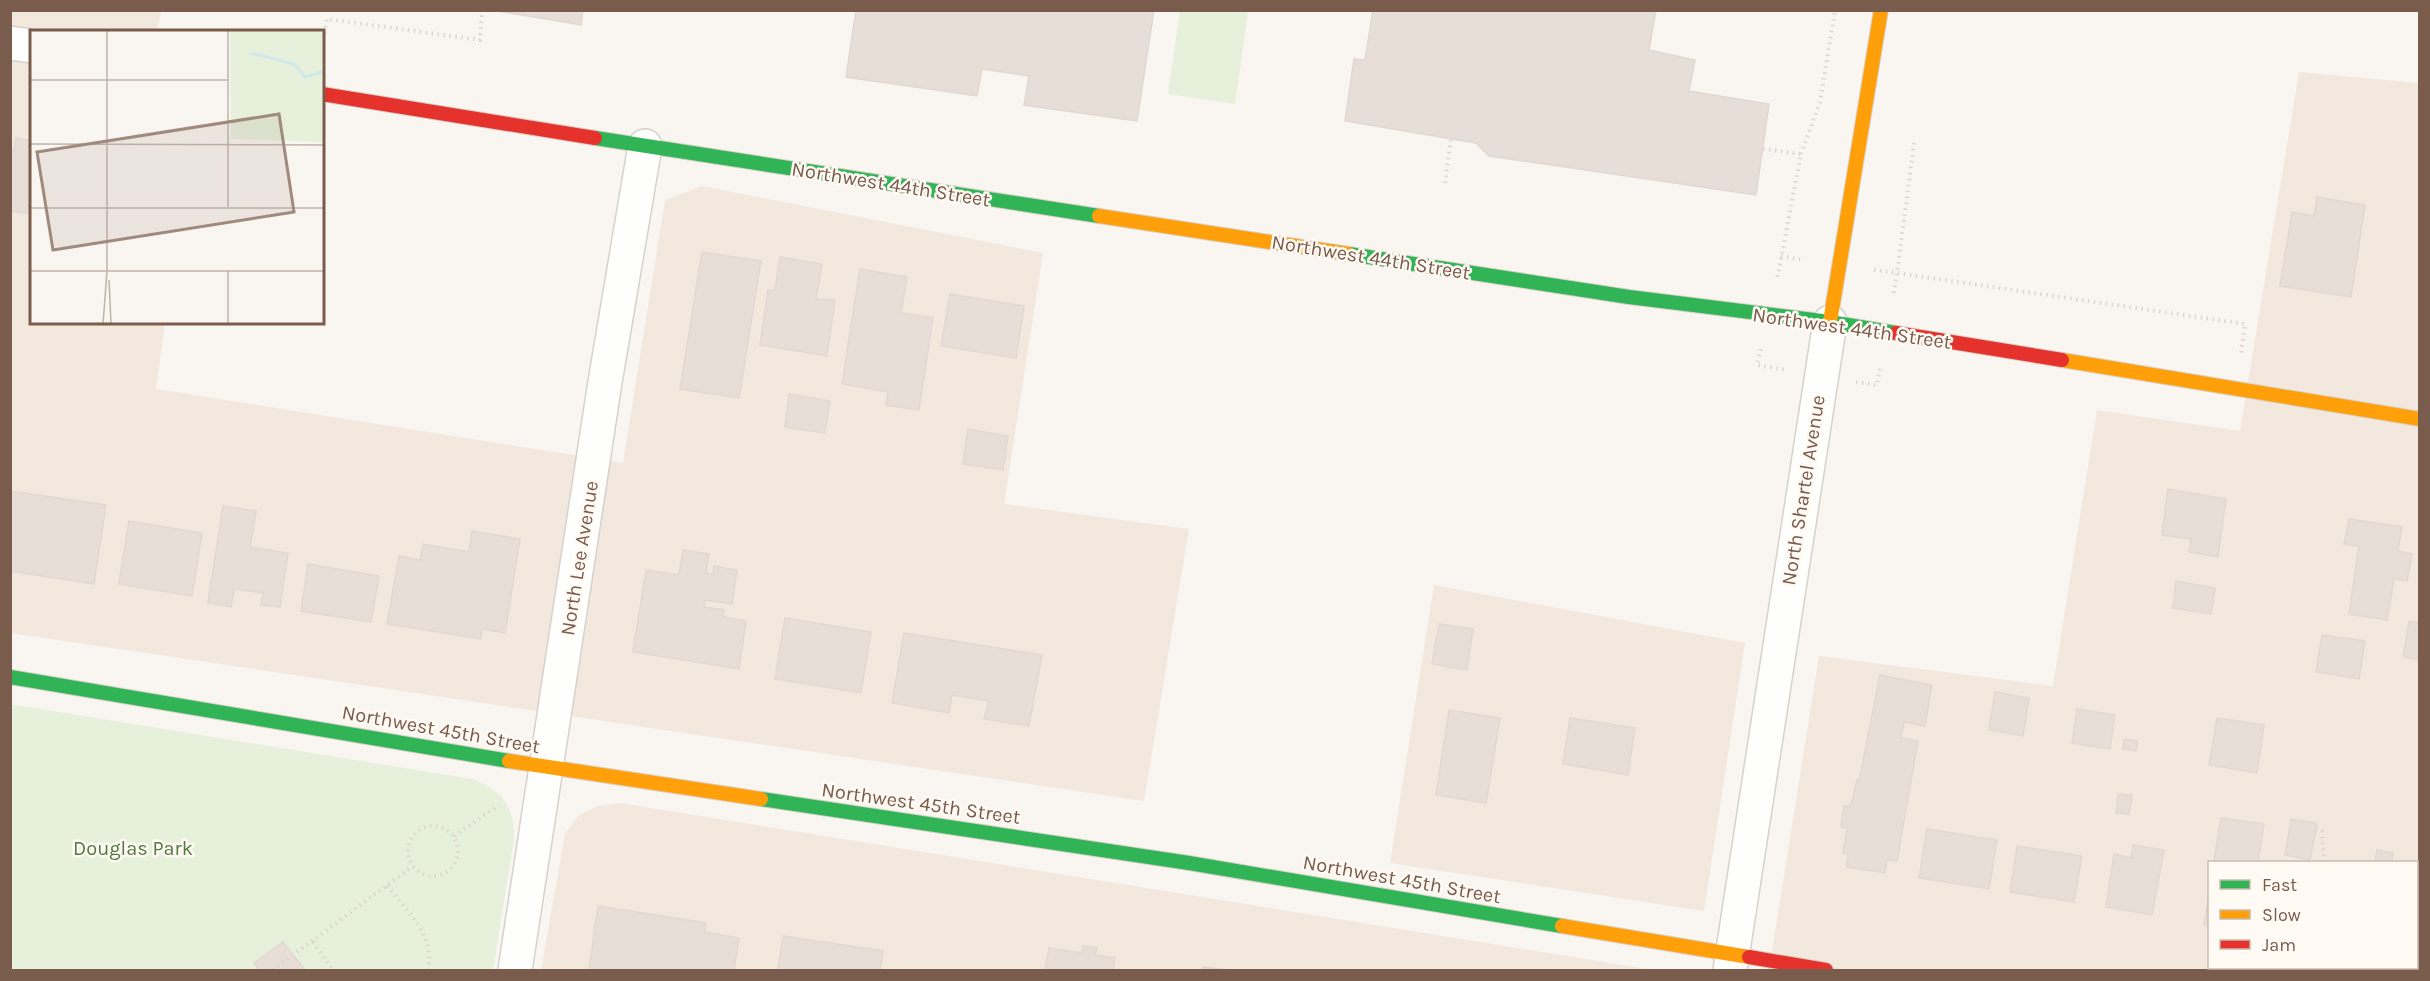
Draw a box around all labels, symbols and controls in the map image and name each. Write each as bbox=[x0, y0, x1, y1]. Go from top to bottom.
inset map bbox=[30, 30, 324, 324]
street label: Northwest 44th Street bbox=[790, 157, 992, 212]
street label: Northwest 44th Street bbox=[1270, 230, 1472, 285]
street label: Northwest 44th Street bbox=[1751, 303, 1953, 354]
street label: North Shartel Avenue bbox=[1777, 393, 1830, 587]
street label: North Lee Avenue bbox=[556, 479, 603, 637]
street label: Northwest 45th Street bbox=[340, 701, 542, 758]
street label: Northwest 45th Street bbox=[820, 778, 1022, 829]
park label: Douglas Park bbox=[73, 837, 193, 860]
street label: Northwest 45th Street bbox=[1301, 851, 1503, 908]
legend bbox=[2208, 861, 2418, 969]
text: Fast bbox=[2262, 874, 2297, 896]
text: Slow bbox=[2262, 904, 2301, 926]
text: Jam bbox=[2262, 934, 2296, 956]

